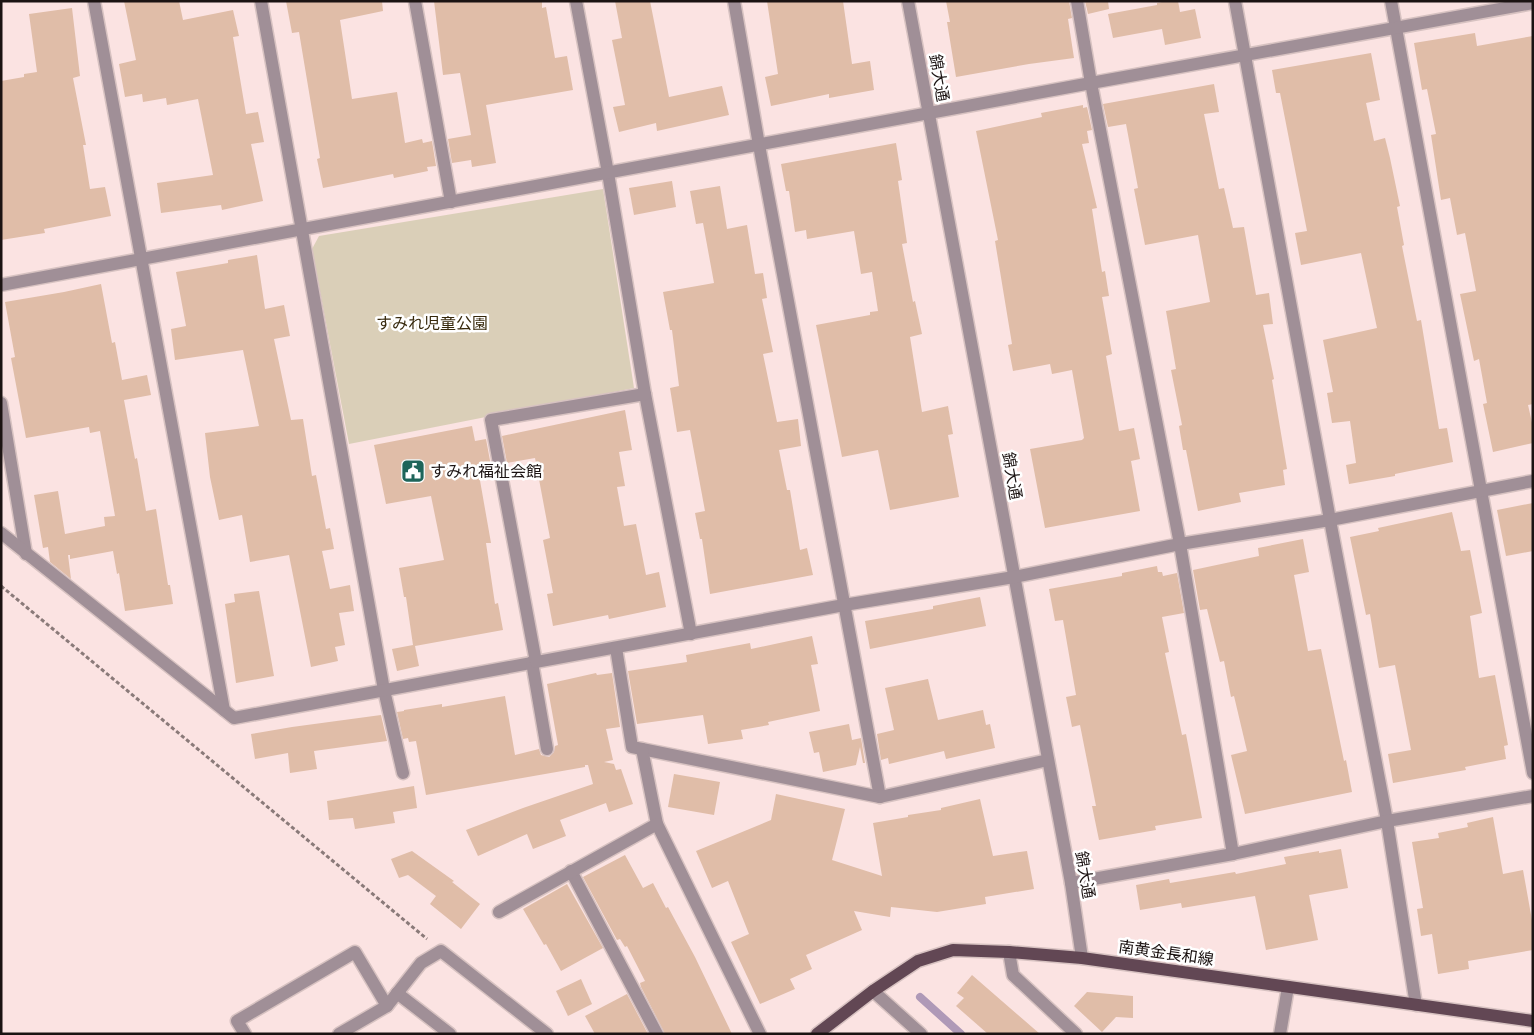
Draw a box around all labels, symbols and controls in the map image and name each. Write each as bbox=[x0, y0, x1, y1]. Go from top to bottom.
street label: 錦大通 bbox=[924, 53, 954, 103]
park label: すみれ児童公園 bbox=[376, 313, 488, 334]
street label: 錦大通 bbox=[997, 451, 1027, 501]
public building icon: すみれ福祉会館 bbox=[400, 458, 426, 484]
place label: すみれ福祉会館 bbox=[430, 461, 542, 482]
street label: 錦大通 bbox=[1070, 850, 1100, 900]
street label: 南黄金長和線 bbox=[1117, 936, 1215, 970]

